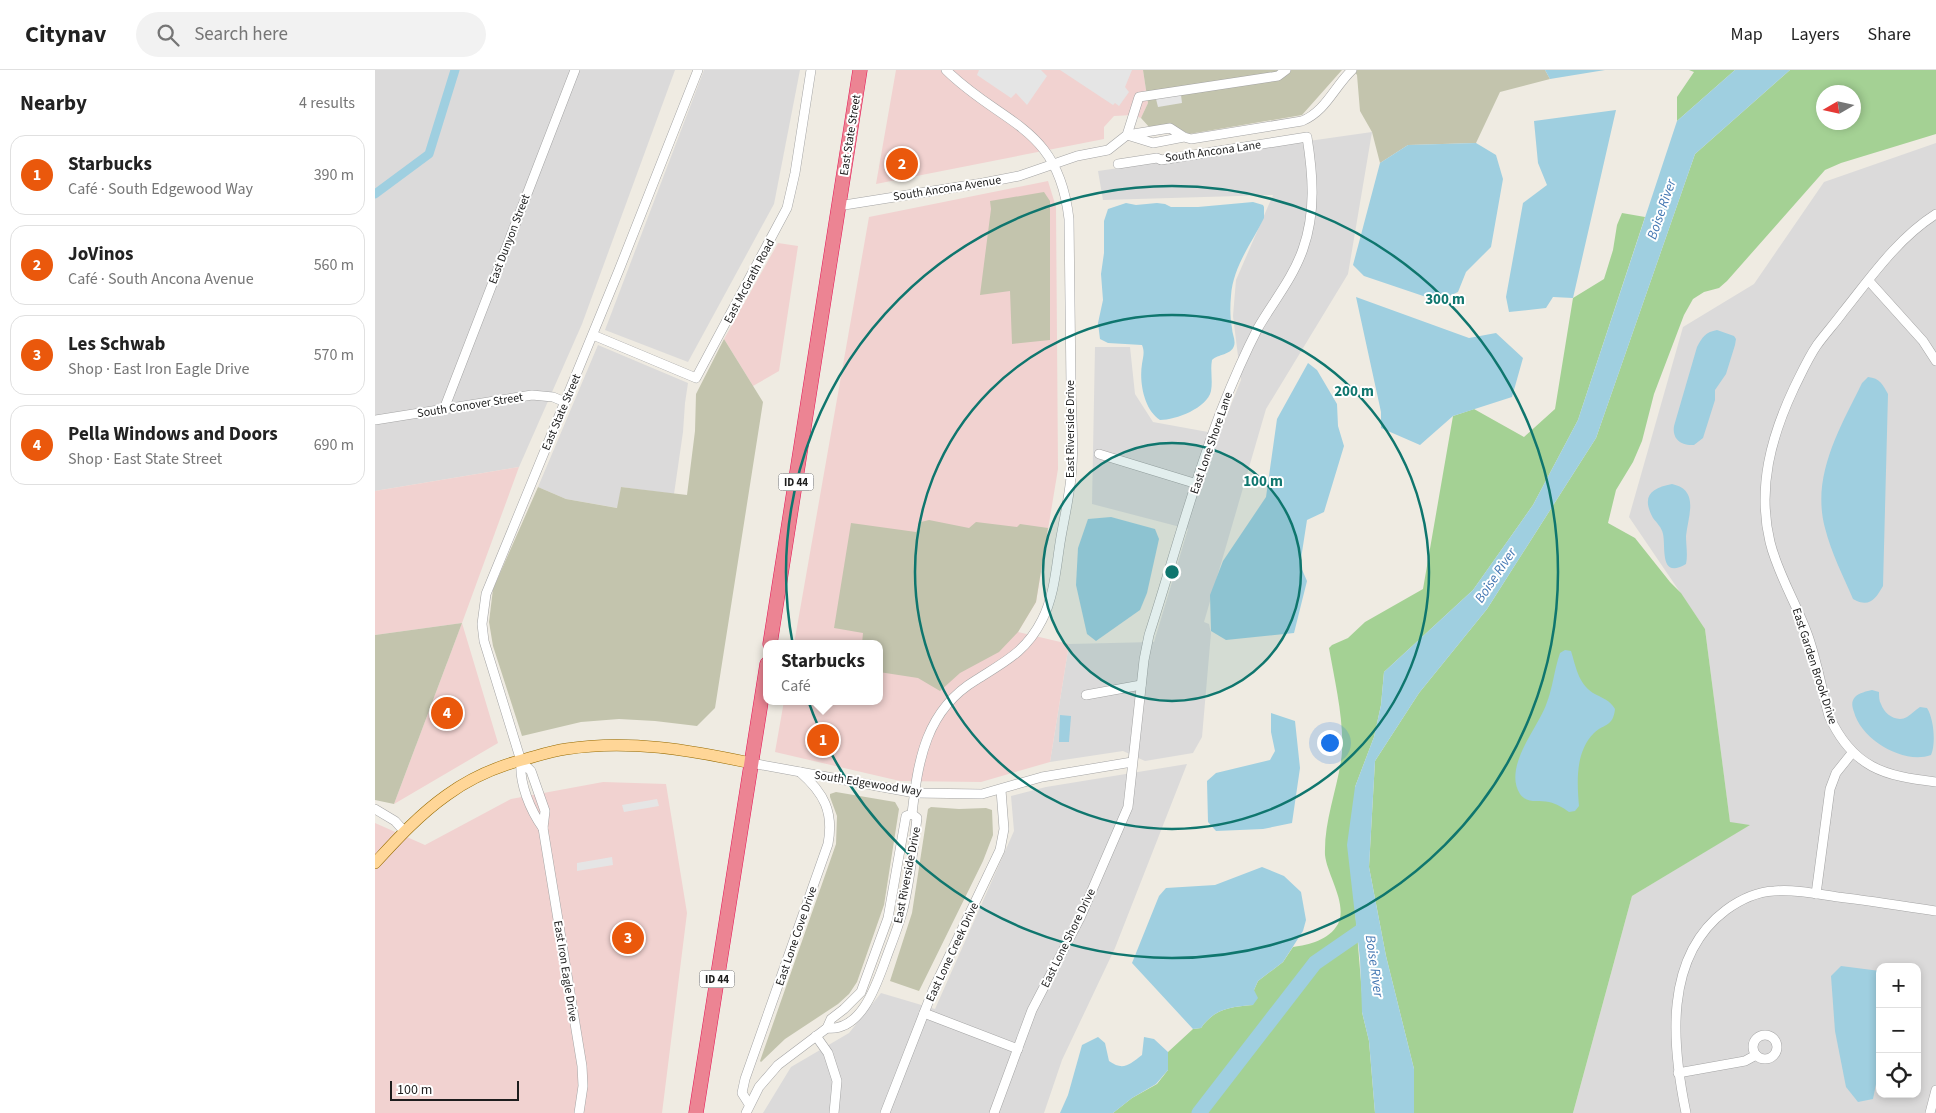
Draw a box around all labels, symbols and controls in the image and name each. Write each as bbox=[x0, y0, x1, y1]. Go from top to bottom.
search box bbox=[136, 12, 486, 57]
text: Citynav bbox=[25, 17, 106, 52]
icon: search bbox=[154, 21, 182, 49]
text: Search here bbox=[194, 21, 288, 48]
text: Map bbox=[1731, 22, 1763, 47]
text: Layers bbox=[1791, 22, 1840, 47]
text: Share bbox=[1868, 22, 1911, 47]
north arrow bbox=[1816, 85, 1861, 130]
text: Nearby bbox=[20, 88, 87, 118]
text: 4 results bbox=[299, 92, 355, 114]
street label: East State Street bbox=[836, 93, 865, 177]
street label: South Ancona Lane bbox=[1164, 136, 1262, 167]
pin: 2 bbox=[886, 145, 918, 183]
text: Starbucks bbox=[68, 151, 152, 178]
text: 1 bbox=[33, 164, 41, 186]
text: 390 m bbox=[314, 164, 354, 186]
street label: South Ancona Avenue bbox=[892, 172, 1002, 205]
water label: Boise River bbox=[1642, 175, 1682, 242]
text: Café · South Edgewood Way bbox=[68, 178, 253, 200]
street label: East Dunyon Street bbox=[484, 192, 534, 287]
street label: East McGrath Road bbox=[720, 236, 779, 327]
text: JoVinos bbox=[68, 241, 133, 268]
text: 2 bbox=[33, 254, 41, 276]
text: 560 m bbox=[314, 254, 354, 276]
text: Café · South Ancona Avenue bbox=[68, 268, 254, 290]
text: 300 m bbox=[1425, 289, 1465, 310]
text: Les Schwab bbox=[68, 331, 165, 358]
text: 3 bbox=[33, 344, 41, 366]
text: 570 m bbox=[314, 344, 354, 366]
text: Shop · East Iron Eagle Drive bbox=[68, 358, 249, 380]
street label: East State Street bbox=[538, 371, 585, 453]
street label: East Riverside Drive bbox=[1062, 380, 1079, 478]
text: 200 m bbox=[1334, 381, 1374, 402]
street label: South Conover Street bbox=[416, 389, 524, 422]
street label: East Lone Shore Lane bbox=[1186, 390, 1237, 497]
text: Pella Windows and Doors bbox=[68, 421, 278, 448]
text: 4 bbox=[33, 434, 41, 456]
text: 690 m bbox=[314, 434, 354, 456]
text: Shop · East State Street bbox=[68, 448, 222, 470]
text: 100 m bbox=[1243, 471, 1283, 492]
road number: ID 44 bbox=[779, 474, 813, 491]
water label: Boise River bbox=[1470, 543, 1522, 607]
centre of rings bbox=[1163, 563, 1181, 581]
street label: East Garden Brook Drive bbox=[1788, 606, 1841, 726]
popup bbox=[763, 640, 883, 705]
text: Starbucks bbox=[781, 648, 865, 675]
text: Café bbox=[781, 675, 811, 697]
pin: 4 bbox=[431, 694, 463, 732]
pin: 1 bbox=[807, 721, 839, 759]
your location bbox=[1317, 730, 1343, 756]
street label: South Edgewood Way bbox=[813, 767, 923, 800]
street label: East Riverside Drive bbox=[890, 825, 925, 925]
street label: East Lone Cove Drive bbox=[772, 884, 821, 988]
street label: East Lone Shore Drive bbox=[1037, 886, 1100, 991]
street label: East Lone Creek Drive bbox=[922, 900, 983, 1005]
street label: East Iron Eagle Drive bbox=[549, 919, 582, 1023]
pin: 3 bbox=[612, 919, 644, 957]
water label: Boise River bbox=[1360, 934, 1388, 1000]
map controls bbox=[1876, 963, 1921, 1098]
button: + bbox=[1876, 963, 1921, 1008]
road number: ID 44 bbox=[699, 971, 735, 988]
button: − bbox=[1876, 1008, 1921, 1053]
button: locate bbox=[1876, 1053, 1921, 1098]
scale bar bbox=[390, 1078, 519, 1101]
text: 100 m bbox=[397, 1080, 432, 1100]

